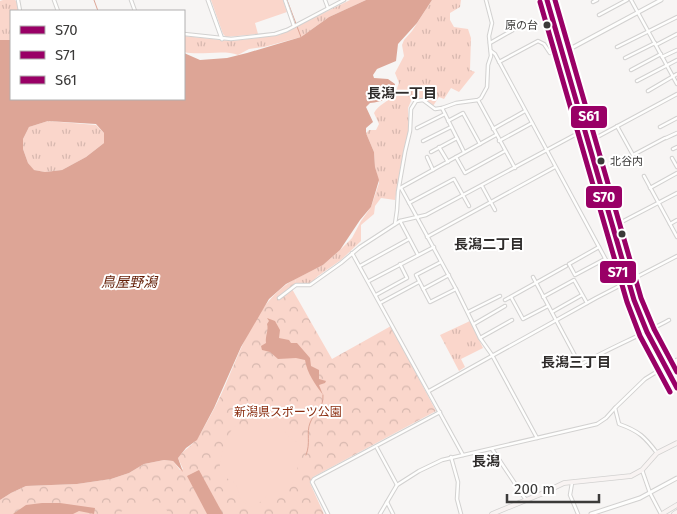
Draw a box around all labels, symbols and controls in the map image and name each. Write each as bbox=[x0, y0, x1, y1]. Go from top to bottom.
legend bbox=[10, 10, 185, 100]
place label: 原の台 bbox=[505, 19, 538, 32]
marker: 原の台 bbox=[542, 20, 552, 30]
text: S70 bbox=[55, 21, 78, 39]
text: S71 bbox=[55, 46, 76, 64]
text: S61 bbox=[55, 71, 77, 89]
district label: 長潟一丁目 bbox=[367, 85, 437, 102]
line badge: S61 bbox=[570, 105, 608, 129]
text: S61 bbox=[578, 108, 600, 125]
place label: 北谷内 bbox=[610, 155, 643, 168]
marker: 北谷内 bbox=[596, 156, 606, 166]
line badge: S70 bbox=[585, 185, 623, 209]
text: S70 bbox=[593, 189, 615, 206]
unlabelled marker bbox=[617, 229, 627, 239]
district label: 長潟二丁目 bbox=[454, 236, 524, 253]
line badge: S71 bbox=[599, 260, 637, 284]
text: S71 bbox=[608, 264, 628, 281]
water label: 鳥屋野潟 bbox=[101, 274, 159, 291]
district label: 長潟三丁目 bbox=[541, 354, 611, 371]
park label: 新潟県スポーツ公園 bbox=[234, 405, 342, 419]
district label: 長潟 bbox=[472, 453, 500, 470]
scale bar bbox=[507, 472, 600, 504]
text: 200 m bbox=[514, 480, 555, 498]

